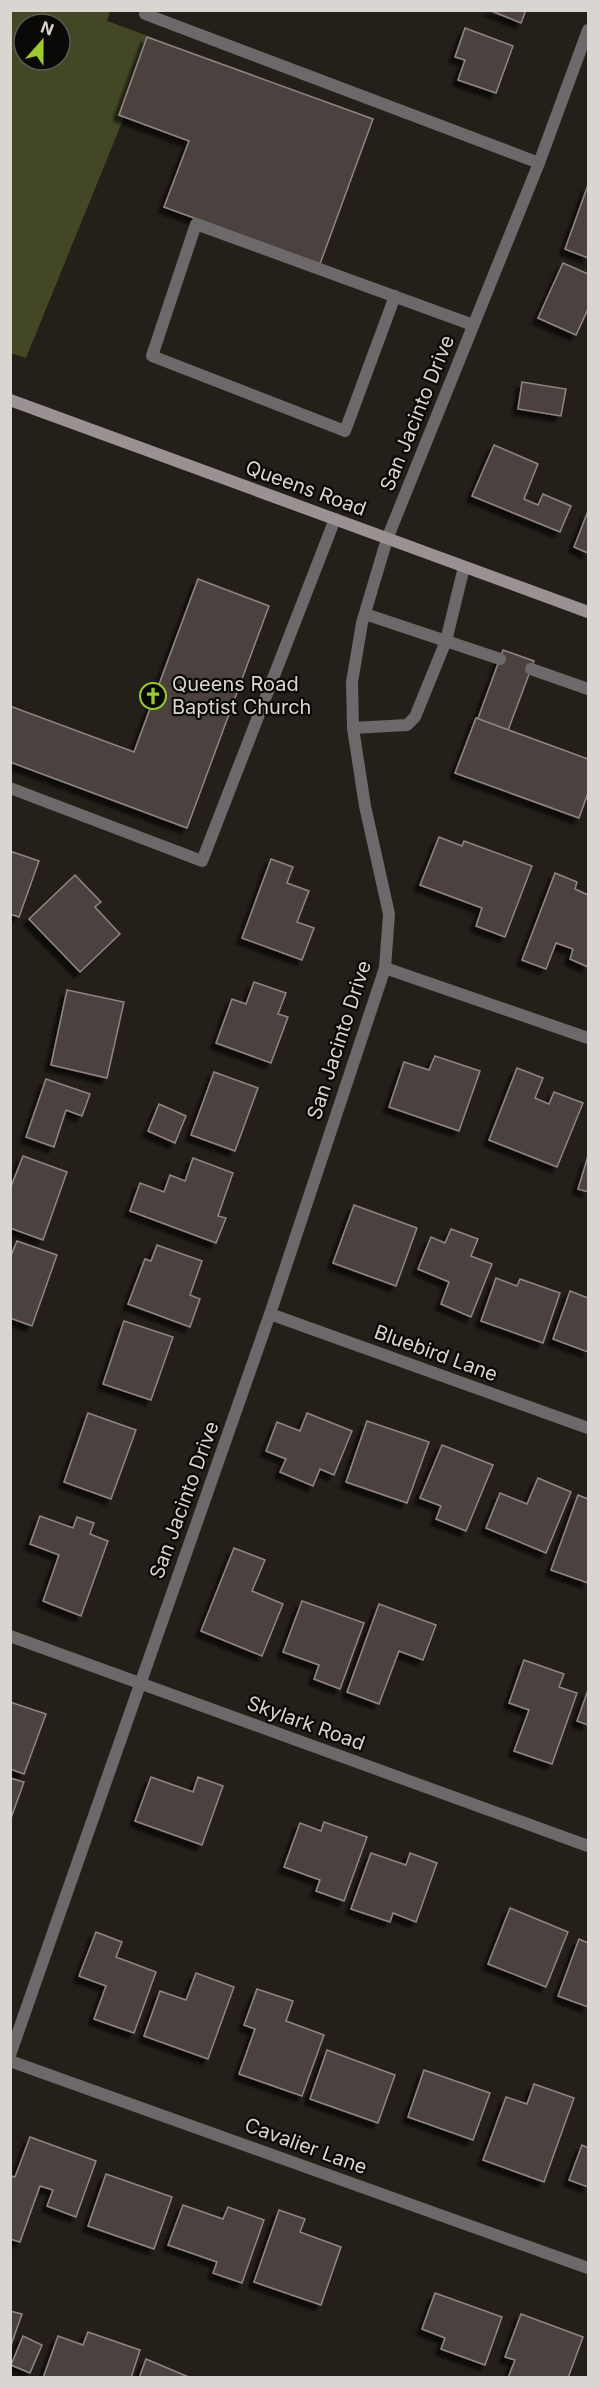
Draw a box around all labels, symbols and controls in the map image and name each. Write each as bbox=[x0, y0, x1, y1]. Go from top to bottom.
north arrow bbox=[12, 12, 72, 72]
text: N bbox=[38, 16, 57, 40]
street label: San Jacinto Drive bbox=[375, 332, 459, 494]
street label: Queens Road bbox=[242, 455, 370, 521]
place label: Queens Road Baptist Church bbox=[172, 672, 311, 719]
church icon: Queens Road Baptist Church bbox=[138, 681, 168, 711]
street label: San Jacinto Drive bbox=[302, 957, 376, 1123]
street label: Bluebird Lane bbox=[371, 1320, 501, 1386]
street label: San Jacinto Drive bbox=[144, 1418, 224, 1582]
street label: Skylark Road bbox=[244, 1691, 368, 1755]
street label: Cavalier Lane bbox=[242, 2113, 370, 2179]

